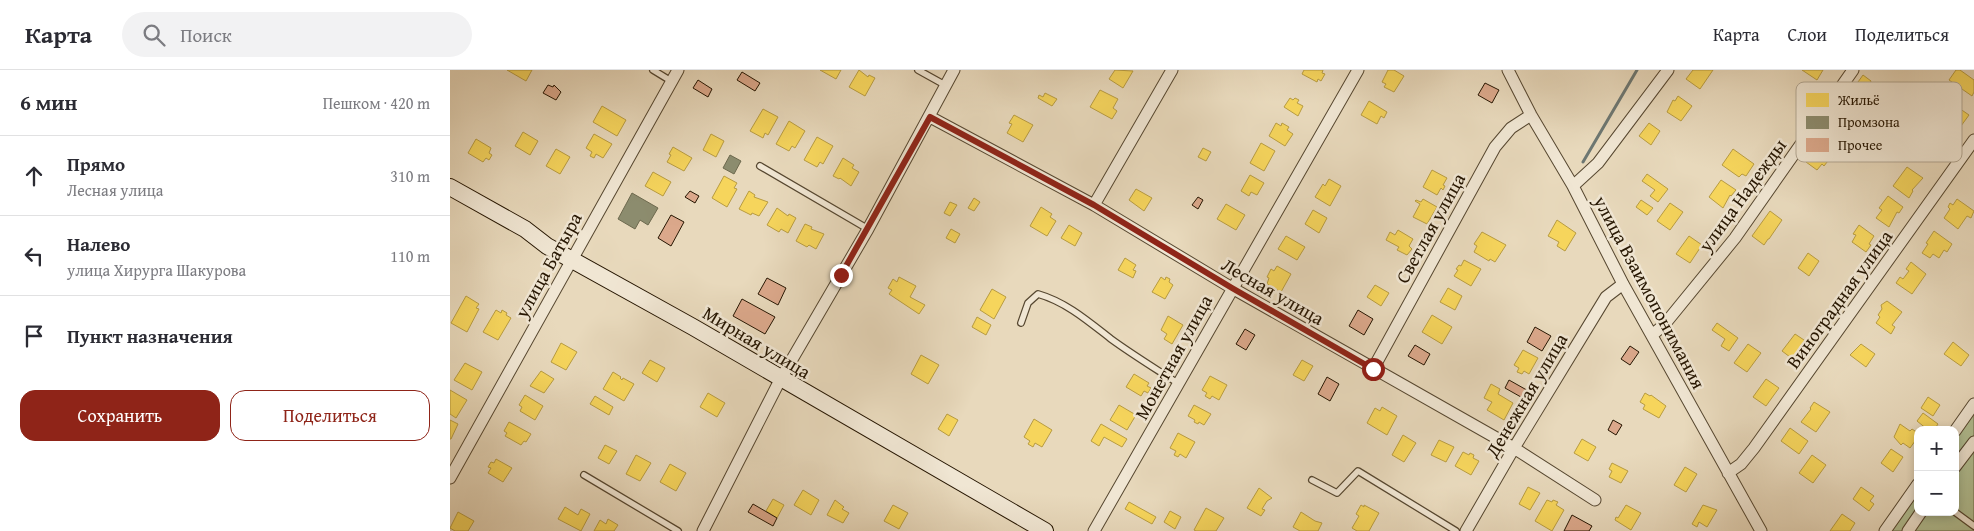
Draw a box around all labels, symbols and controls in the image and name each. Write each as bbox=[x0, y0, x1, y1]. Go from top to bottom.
search box bbox=[122, 12, 472, 57]
text: Карта bbox=[25, 17, 92, 52]
icon: search bbox=[140, 21, 168, 49]
text: Поиск bbox=[180, 21, 232, 49]
text: Карта bbox=[1713, 21, 1760, 48]
text: Слои bbox=[1788, 21, 1827, 48]
text: Поделиться bbox=[1855, 21, 1949, 48]
legend bbox=[1796, 82, 1962, 162]
text: 6 мин bbox=[20, 87, 77, 118]
text: Жильё bbox=[1837, 90, 1880, 110]
text: Пешком · 420 m bbox=[323, 91, 430, 115]
text: Промзона bbox=[1838, 112, 1900, 132]
street label: улица Надежды bbox=[1691, 133, 1793, 258]
text: Прочее bbox=[1838, 135, 1883, 155]
text: Прямо bbox=[67, 150, 125, 178]
icon: ahead bbox=[20, 162, 48, 190]
text: 310 m bbox=[390, 164, 430, 188]
street label: Светлая улица bbox=[1388, 168, 1472, 288]
text: Лесная улица bbox=[67, 178, 163, 202]
street label: улица Взаимопонимания bbox=[1587, 189, 1713, 394]
street label: улица Батыра bbox=[507, 207, 589, 324]
street label: Виноградная улица bbox=[1779, 224, 1899, 374]
text: Налево bbox=[67, 230, 130, 258]
icon: left bbox=[20, 242, 48, 270]
text: 110 m bbox=[390, 244, 430, 268]
street label: Лесная улица bbox=[1216, 250, 1330, 332]
text: улица Хирурга Шакурова bbox=[67, 258, 246, 282]
route end bbox=[830, 264, 853, 287]
street label: Монетная улица bbox=[1127, 289, 1219, 425]
street label: Мирная улица bbox=[698, 299, 816, 385]
icon: arrive bbox=[20, 322, 48, 350]
text: Пункт назначения bbox=[67, 322, 233, 350]
street label: Денежная улица bbox=[1477, 328, 1574, 463]
route start bbox=[1362, 358, 1385, 381]
button: Сохранить bbox=[20, 390, 220, 441]
button: Поделиться bbox=[230, 390, 430, 441]
map controls bbox=[1914, 426, 1959, 516]
button: + bbox=[1914, 426, 1959, 471]
button: − bbox=[1914, 471, 1959, 516]

